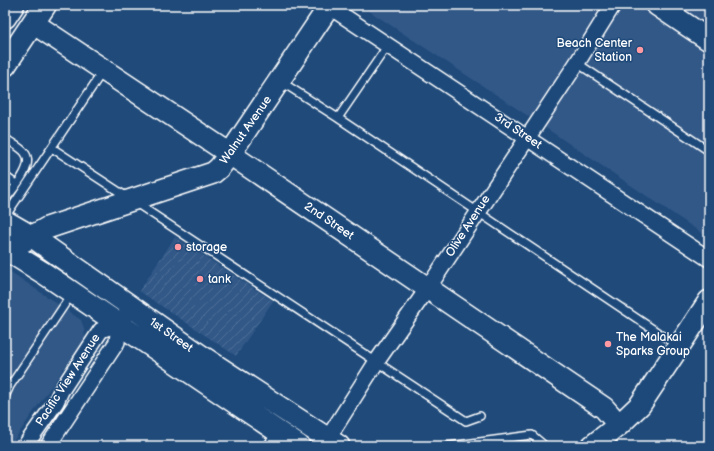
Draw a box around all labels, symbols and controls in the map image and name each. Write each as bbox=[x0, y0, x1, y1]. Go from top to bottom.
place label: Beach Center Station bbox=[556, 36, 633, 65]
marker: Beach Center Station bbox=[635, 45, 645, 55]
street label: Walnut Avenue bbox=[217, 93, 275, 167]
street label: 3rd Street bbox=[491, 110, 545, 153]
street label: Olive Avenue bbox=[443, 192, 493, 260]
street label: 2nd Street bbox=[301, 199, 357, 243]
place label: storage bbox=[186, 240, 227, 255]
marker: storage bbox=[173, 242, 183, 252]
place label: tank bbox=[208, 272, 231, 287]
marker: tank bbox=[195, 274, 205, 284]
street label: 1st Street bbox=[146, 314, 196, 356]
place label: The Malakai Sparks Group bbox=[616, 330, 690, 359]
street label: Pacific View Avenue bbox=[33, 331, 103, 429]
marker: The Malakai Sparks Group bbox=[603, 339, 613, 349]

